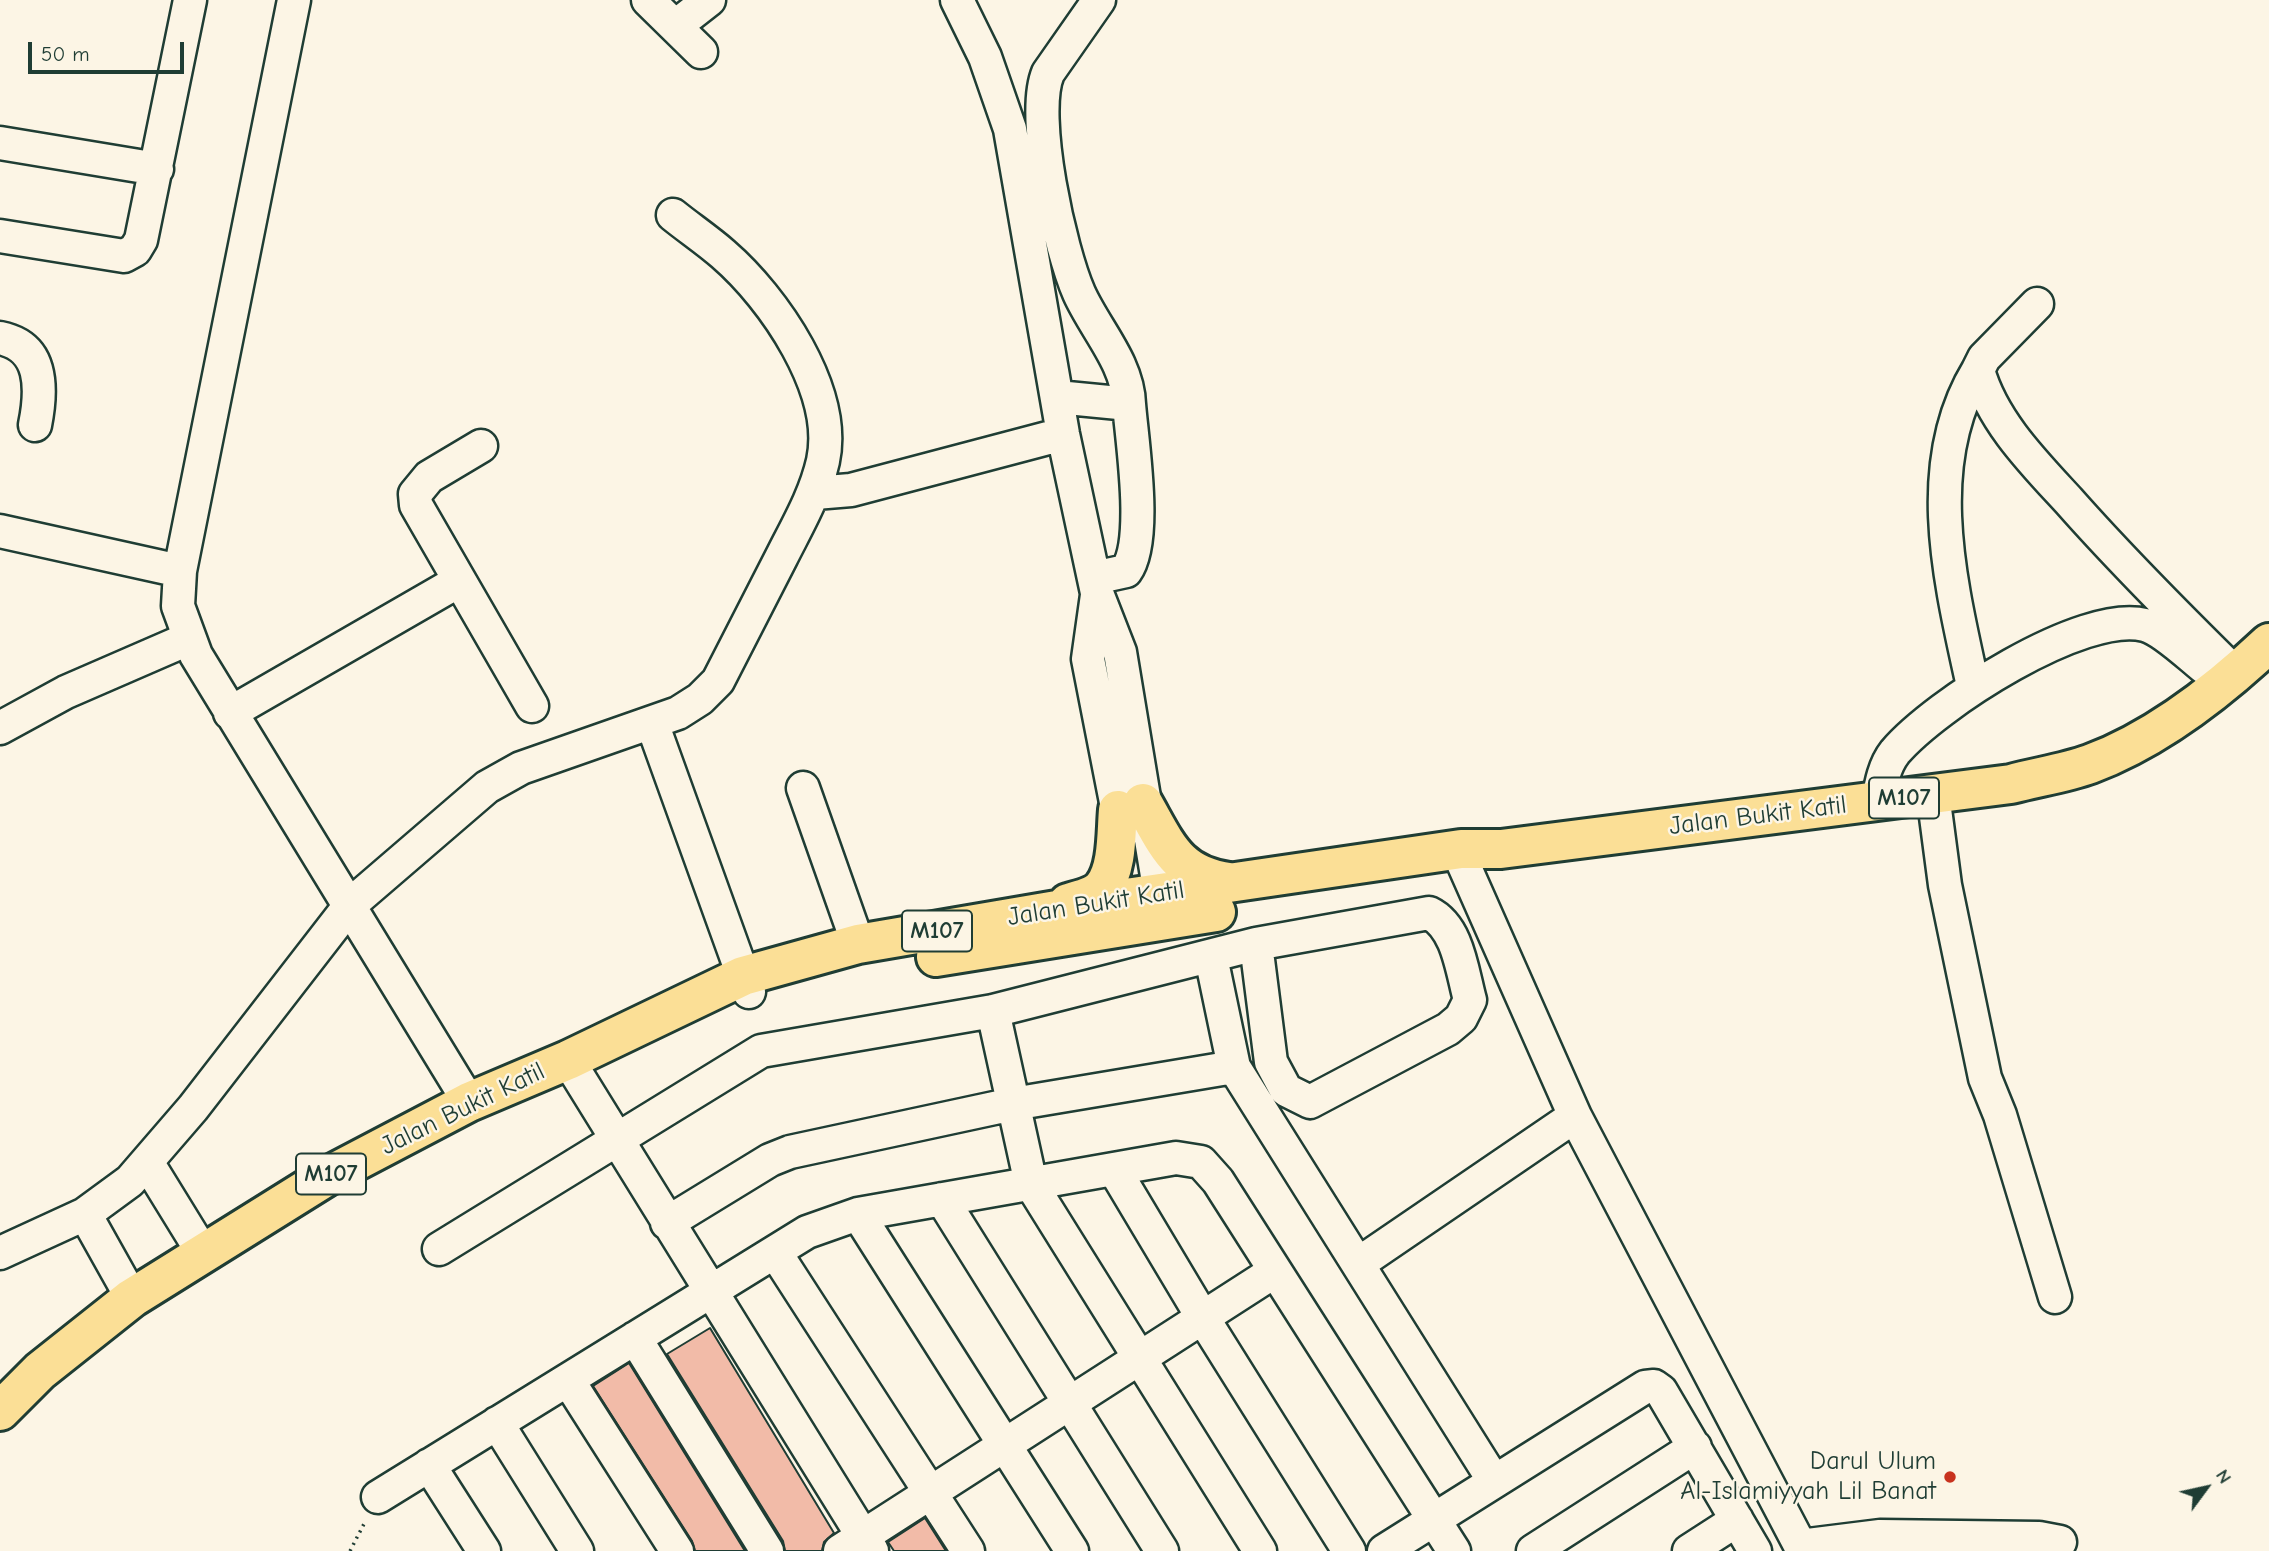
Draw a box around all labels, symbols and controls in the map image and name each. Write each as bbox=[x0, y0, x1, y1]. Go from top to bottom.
scale bar bbox=[32, 28, 187, 72]
text: 50 m bbox=[41, 42, 90, 66]
road number: M107 bbox=[1869, 778, 1939, 818]
street label: Jalan Bukit Katil bbox=[1668, 790, 1848, 842]
street label: Jalan Bukit Katil bbox=[1005, 875, 1187, 933]
road number: M107 bbox=[902, 911, 972, 951]
street label: Jalan Bukit Katil bbox=[376, 1056, 550, 1162]
road number: M107 bbox=[296, 1154, 366, 1194]
place label: Darul Ulum Al-Islamiyyah Lil Banat bbox=[1680, 1446, 1936, 1508]
north arrow bbox=[2171, 1453, 2241, 1523]
text: N bbox=[2211, 1465, 2236, 1488]
marker: Darul Ulum Al-Islamiyyah Lil Banat bbox=[1942, 1469, 1958, 1485]

